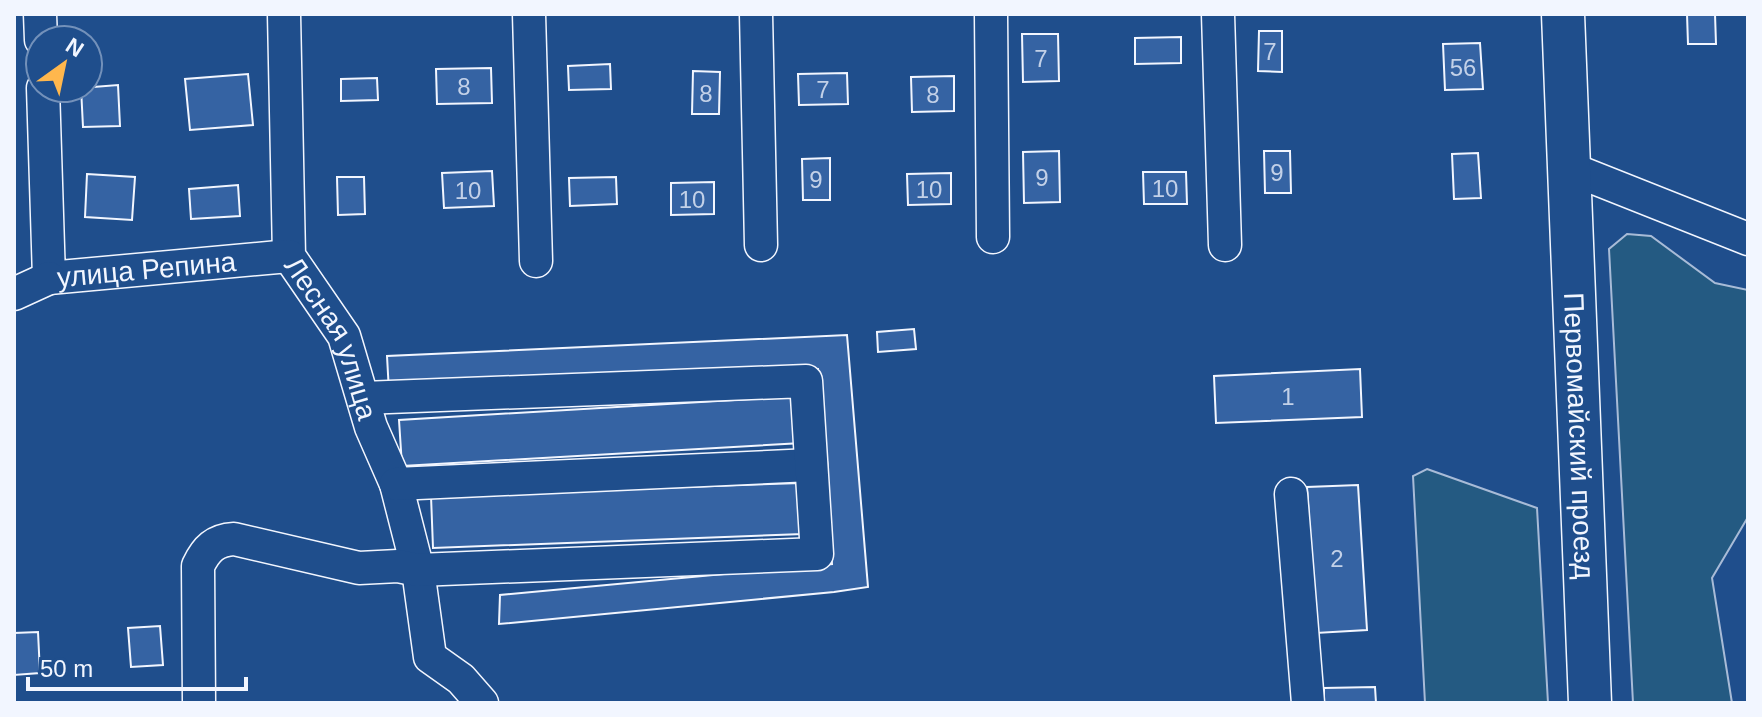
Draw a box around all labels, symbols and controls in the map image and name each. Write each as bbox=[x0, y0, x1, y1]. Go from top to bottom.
north arrow bbox=[24, 24, 104, 104]
text: N bbox=[61, 33, 88, 62]
house number: 7 bbox=[1263, 38, 1277, 65]
house number: 7 bbox=[1034, 45, 1048, 72]
house number: 56 bbox=[1450, 54, 1476, 81]
house number: 8 bbox=[457, 73, 471, 100]
house number: 7 bbox=[816, 76, 830, 103]
house number: 8 bbox=[699, 80, 713, 107]
house number: 8 bbox=[926, 81, 940, 108]
house number: 9 bbox=[1270, 159, 1284, 186]
house number: 9 bbox=[1035, 164, 1049, 191]
house number: 9 bbox=[809, 166, 823, 193]
house number: 10 bbox=[1152, 175, 1178, 202]
house number: 10 bbox=[916, 176, 942, 203]
house number: 10 bbox=[455, 177, 481, 204]
house number: 10 bbox=[679, 186, 705, 213]
street label: улица Репина bbox=[56, 245, 238, 293]
street label: Лесная улица bbox=[279, 251, 384, 424]
street label: Первомайский проезд bbox=[1558, 292, 1601, 580]
house number: 1 bbox=[1281, 383, 1295, 410]
house number: 2 bbox=[1330, 545, 1344, 572]
scale bar bbox=[28, 641, 246, 691]
text: 50 m bbox=[40, 655, 93, 682]

